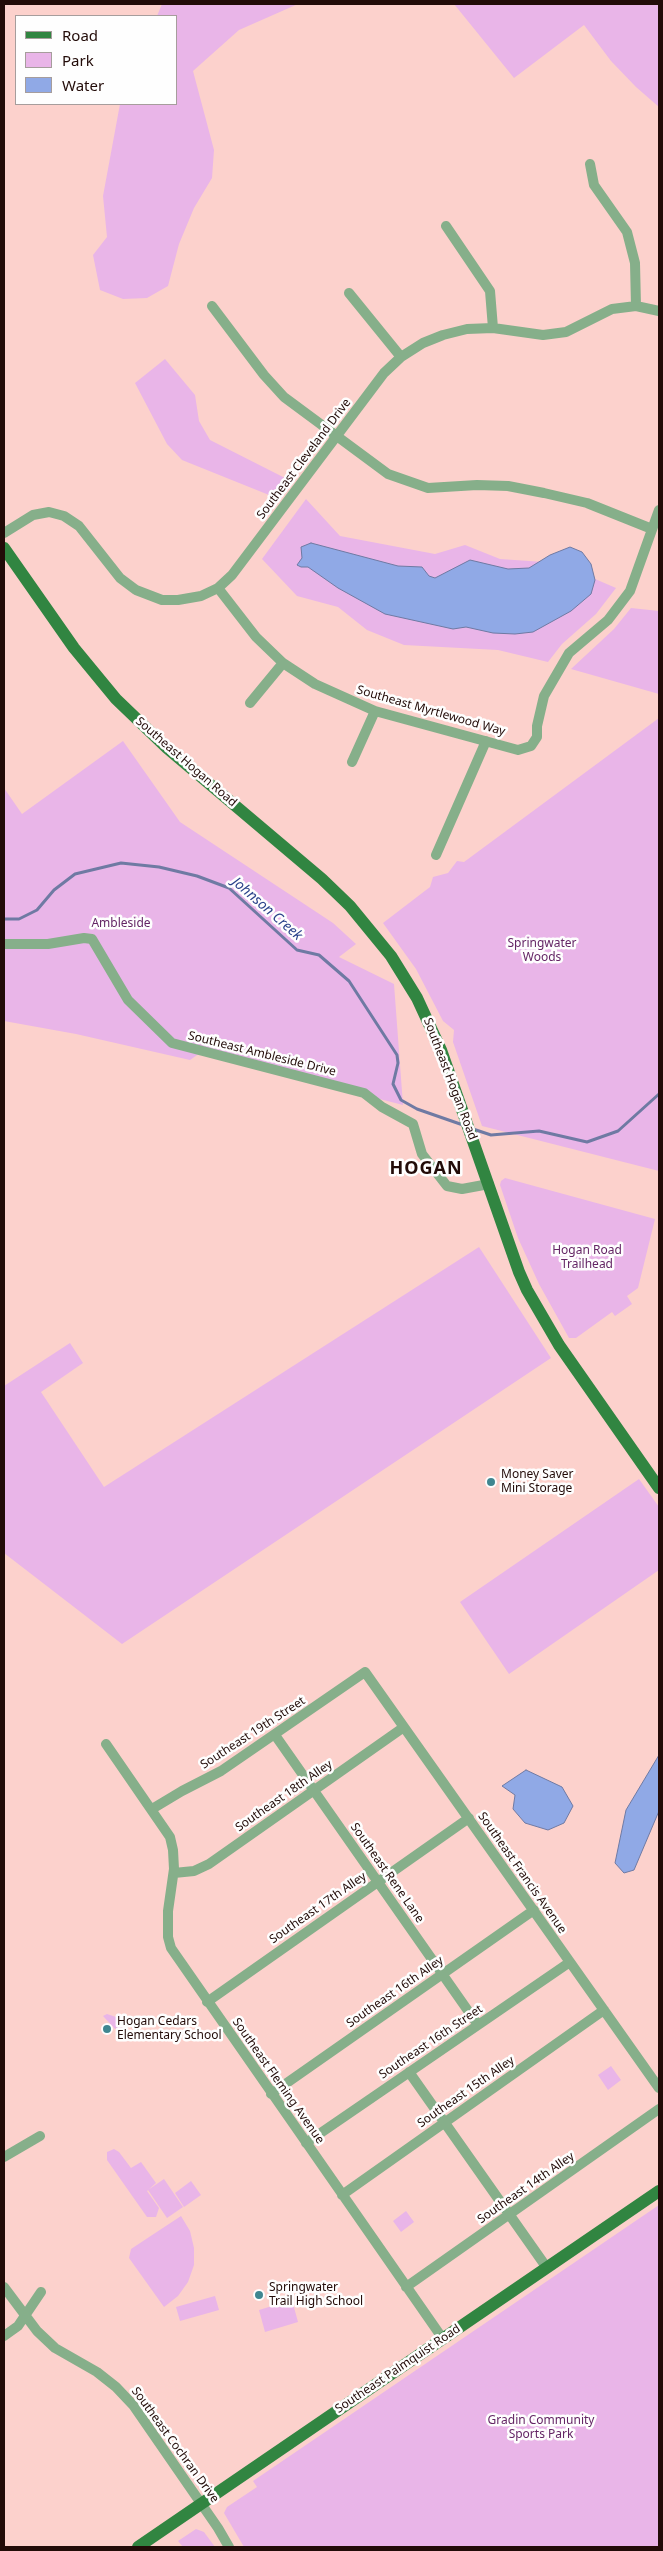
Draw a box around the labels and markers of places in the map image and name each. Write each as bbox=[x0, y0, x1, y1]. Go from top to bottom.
place label: Money Saver Mini Storage bbox=[501, 1468, 573, 1496]
marker: Money Saver Mini Storage bbox=[485, 1476, 497, 1488]
place label: Hogan Cedars Elementary School bbox=[117, 2015, 222, 2043]
marker: Hogan Cedars Elementary School bbox=[101, 2023, 113, 2035]
place label: Springwater Trail High School bbox=[269, 2281, 363, 2309]
marker: Springwater Trail High School bbox=[253, 2289, 265, 2301]

